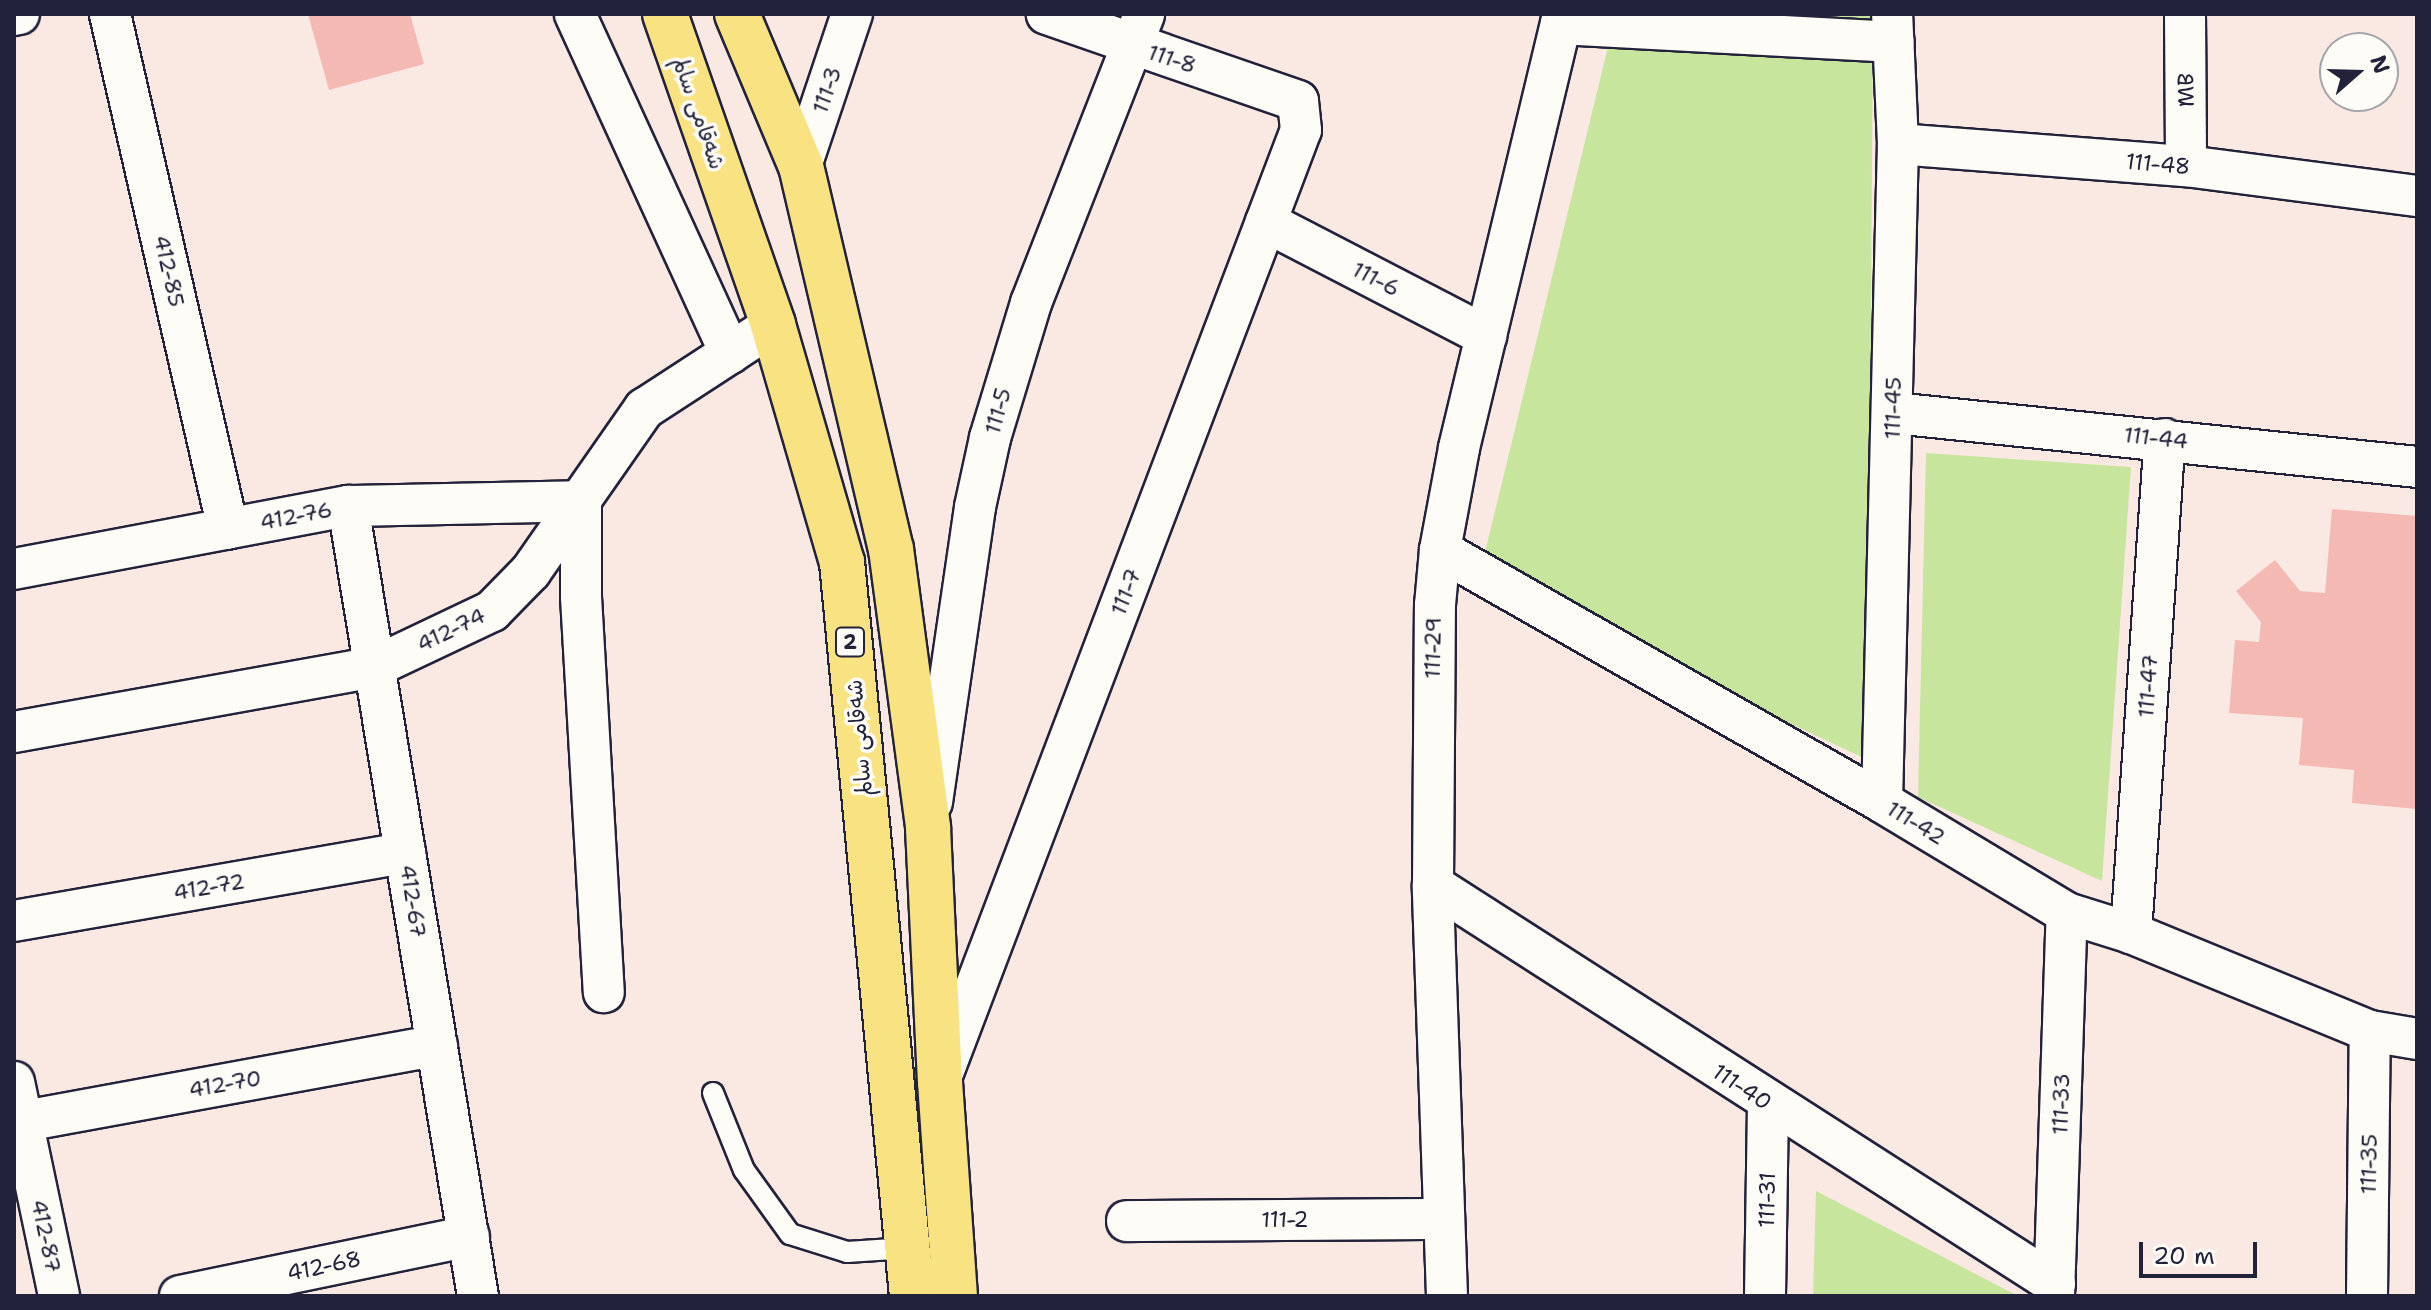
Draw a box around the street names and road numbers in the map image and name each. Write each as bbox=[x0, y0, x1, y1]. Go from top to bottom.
street label: 111-8 bbox=[1145, 39, 1199, 79]
street label: شەقامی سالم bbox=[667, 53, 731, 173]
street label: 111-3 bbox=[807, 63, 847, 117]
street label: MB bbox=[2173, 73, 2199, 107]
street label: 111-48 bbox=[2125, 148, 2191, 180]
street label: 412-85 bbox=[148, 232, 190, 310]
street label: 111-6 bbox=[1348, 256, 1404, 302]
street label: 111-45 bbox=[1879, 376, 1907, 440]
street label: 111-5 bbox=[979, 385, 1017, 437]
street label: 111-44 bbox=[2123, 422, 2189, 454]
street label: 412-76 bbox=[258, 496, 334, 536]
street label: 111-7 bbox=[1105, 565, 1147, 619]
street label: 412-74 bbox=[412, 602, 490, 658]
street label: 111-29 bbox=[1419, 617, 1447, 679]
road number: 2 bbox=[834, 626, 866, 658]
street label: 111-47 bbox=[2133, 653, 2163, 719]
street label: شەقامی سالم bbox=[841, 678, 877, 798]
street label: 111-42 bbox=[1882, 795, 1950, 851]
street label: 412-67 bbox=[394, 863, 432, 939]
street label: 412-72 bbox=[171, 868, 247, 906]
street label: 111-40 bbox=[1708, 1058, 1776, 1116]
street label: 412-70 bbox=[187, 1065, 263, 1103]
street label: 111-33 bbox=[2047, 1073, 2075, 1135]
street label: 111-35 bbox=[2355, 1133, 2383, 1195]
street label: 111-31 bbox=[1753, 1172, 1781, 1228]
street label: 412-87 bbox=[25, 1197, 67, 1275]
street label: 111-2 bbox=[1261, 1207, 1309, 1233]
street label: 412-68 bbox=[284, 1245, 364, 1287]

